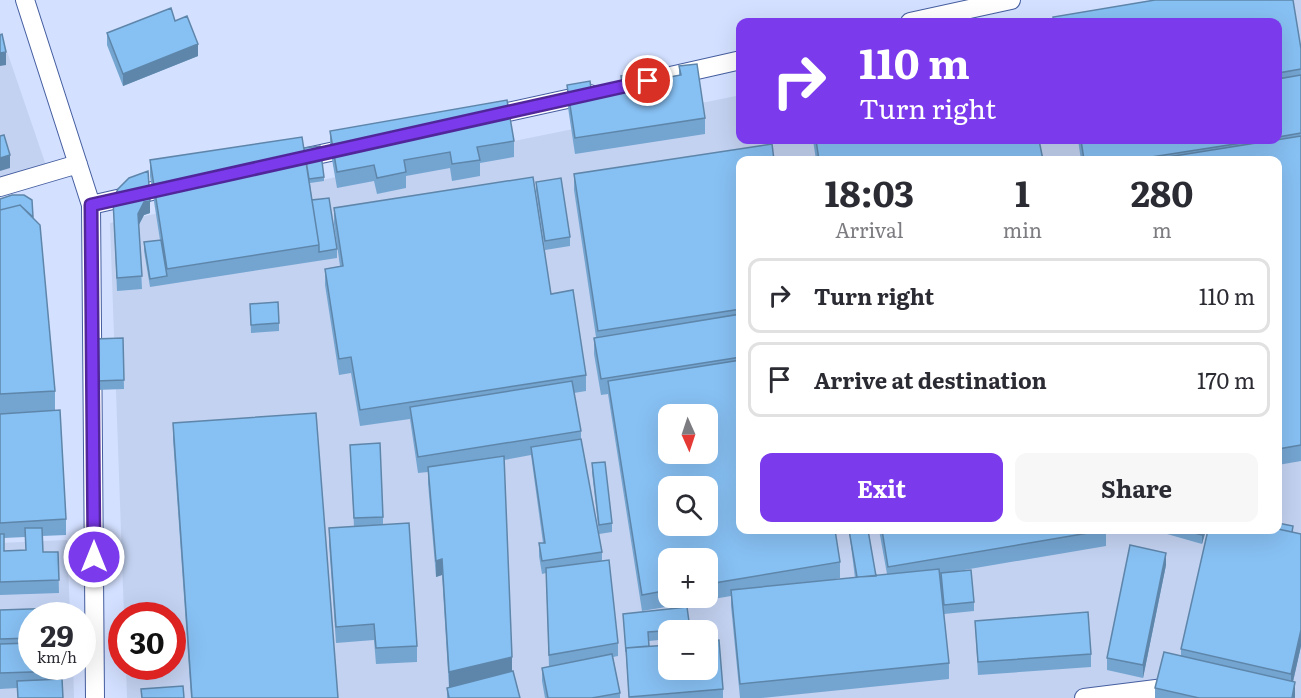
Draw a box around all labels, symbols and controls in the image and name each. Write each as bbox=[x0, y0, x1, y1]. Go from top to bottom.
text: 110 m bbox=[859, 30, 970, 92]
icon: right bbox=[760, 42, 838, 120]
pin bbox=[622, 55, 673, 106]
icon: arrive bbox=[631, 64, 664, 97]
text: Turn right bbox=[859, 87, 996, 127]
text: 18:03 bbox=[825, 165, 914, 218]
text: 1 bbox=[1015, 165, 1030, 218]
text: 280 bbox=[1131, 165, 1193, 218]
text: Arrival bbox=[835, 214, 904, 244]
text: min bbox=[1003, 214, 1042, 244]
text: m bbox=[1152, 214, 1172, 244]
icon: right bbox=[763, 279, 796, 312]
text: Turn right bbox=[814, 279, 934, 312]
text: 110 m bbox=[1199, 279, 1255, 312]
icon: arrive bbox=[763, 363, 796, 396]
text: Arrive at destination bbox=[814, 363, 1047, 396]
text: 170 m bbox=[1197, 363, 1255, 396]
north arrow bbox=[658, 404, 718, 464]
map controls bbox=[658, 404, 718, 680]
button: Exit bbox=[760, 453, 1003, 522]
button: Share bbox=[1015, 453, 1258, 522]
button: search bbox=[658, 476, 718, 536]
position arrow bbox=[62, 525, 126, 589]
button: + bbox=[658, 548, 718, 608]
speed limit sign: 30 bbox=[108, 602, 186, 680]
text: 29 bbox=[40, 612, 74, 656]
button: − bbox=[658, 620, 718, 680]
text: km/h bbox=[37, 645, 77, 668]

